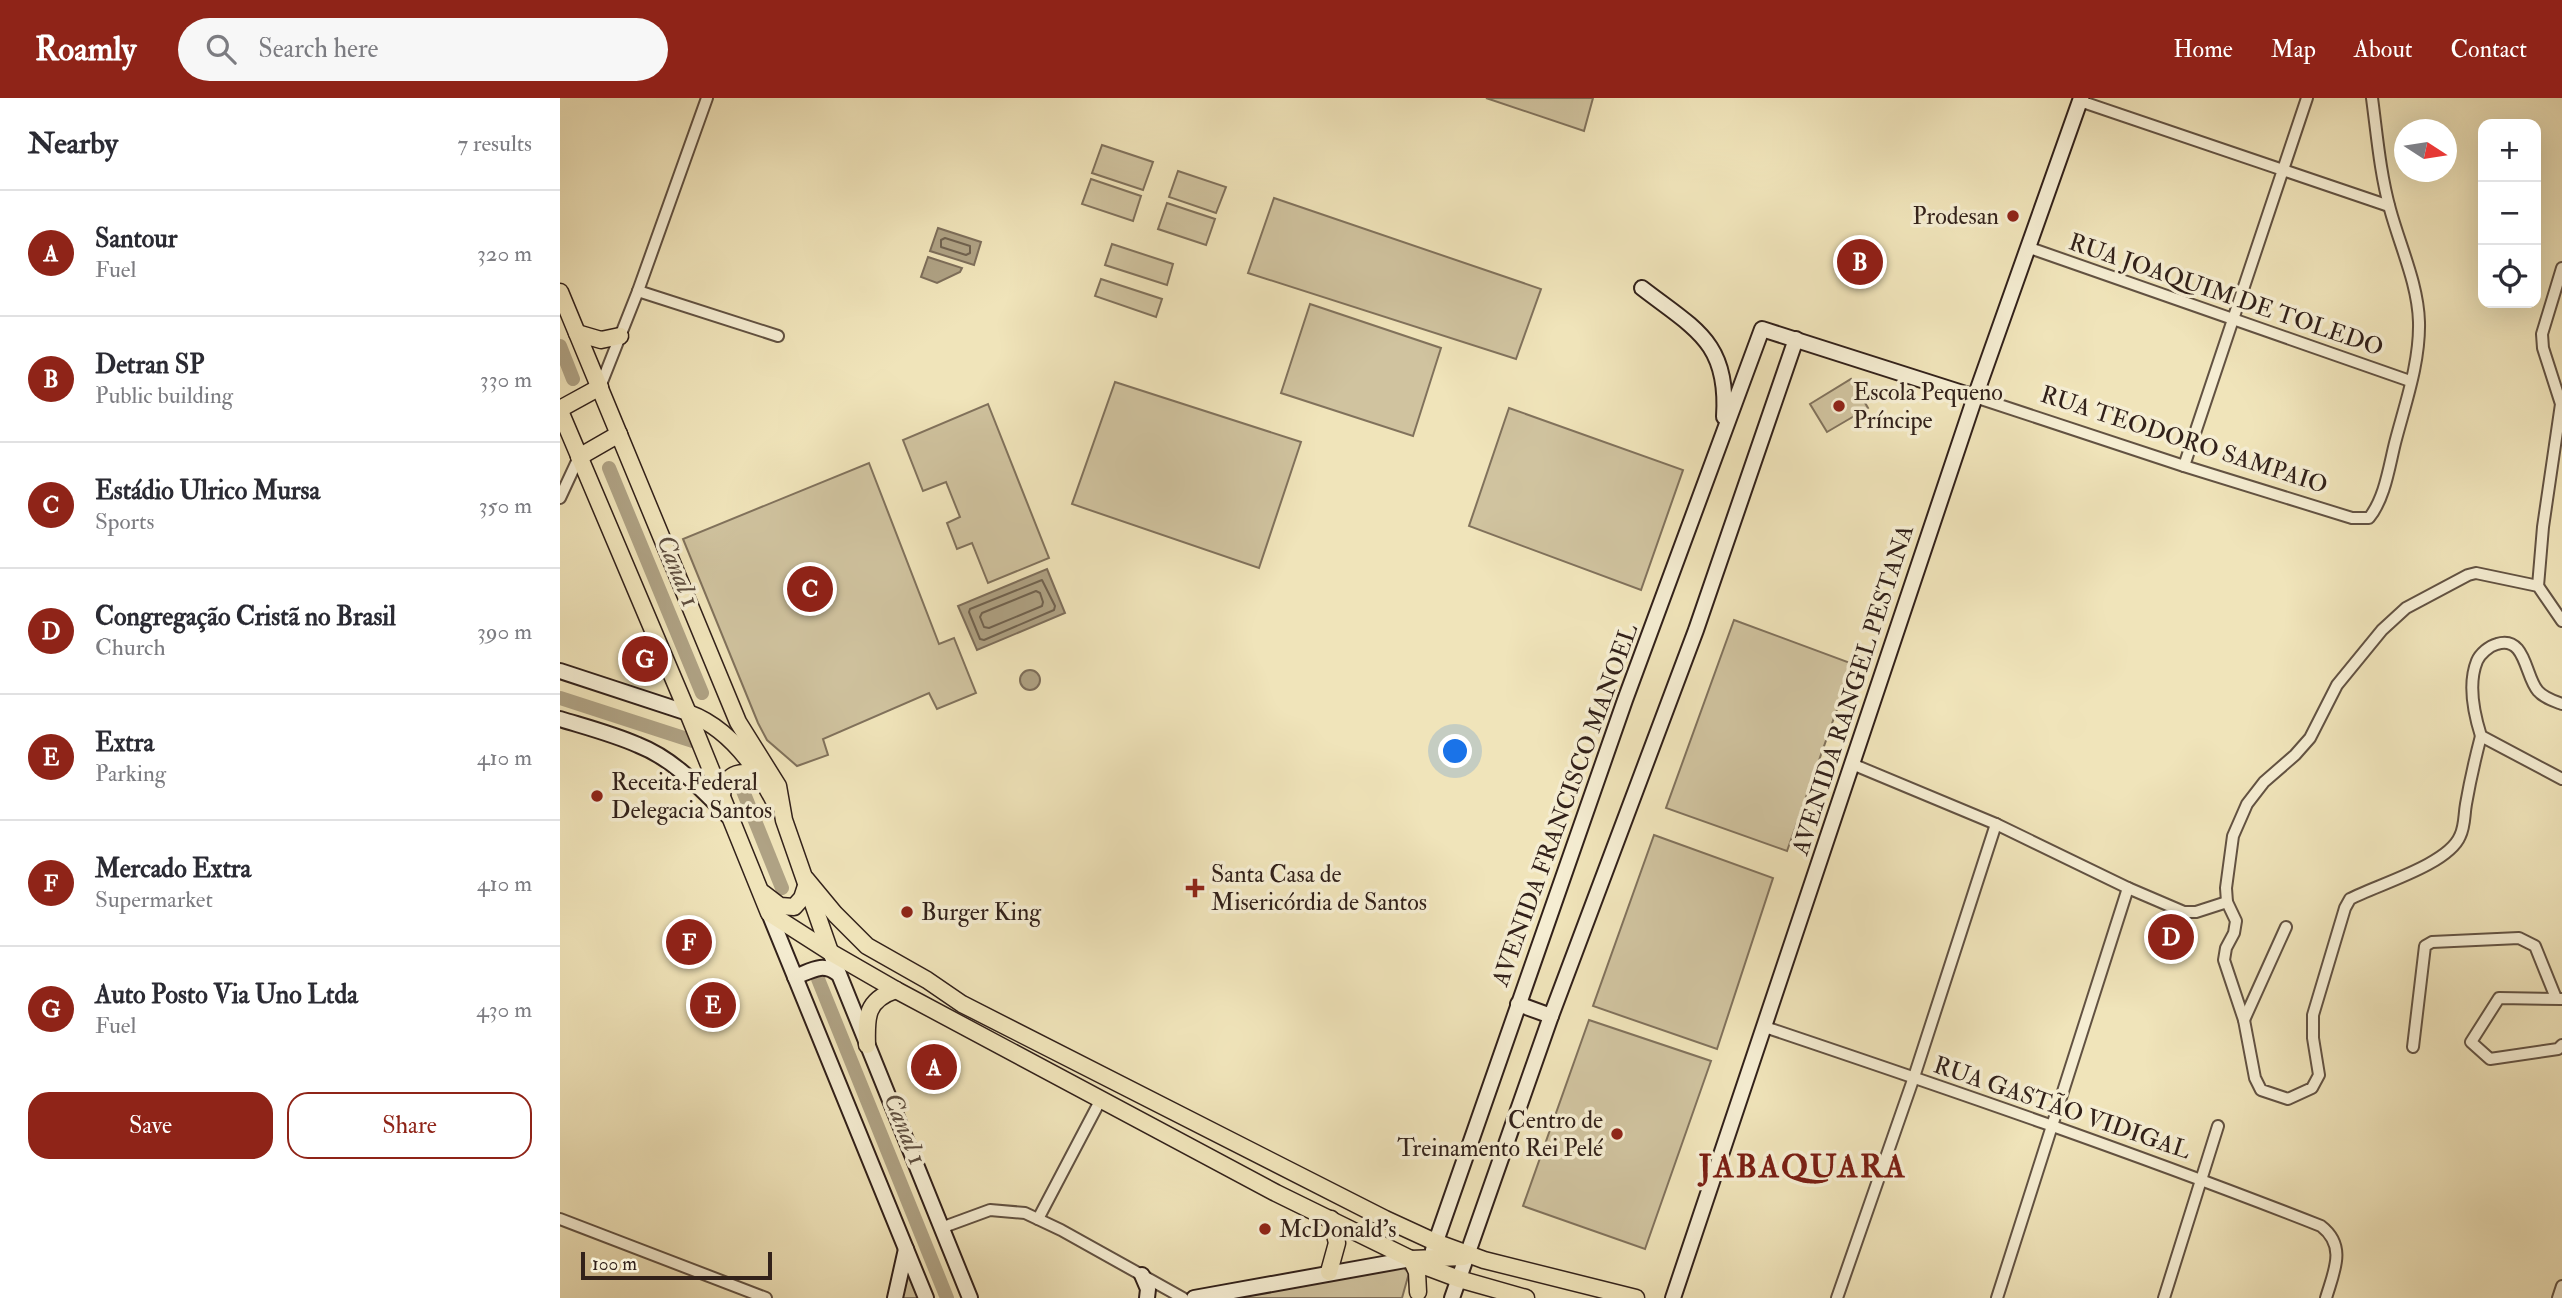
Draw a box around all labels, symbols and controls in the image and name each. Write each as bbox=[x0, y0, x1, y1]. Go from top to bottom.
search box bbox=[178, 18, 668, 81]
text: Roamly bbox=[35, 29, 136, 70]
icon: search bbox=[202, 30, 240, 68]
text: Search here bbox=[258, 33, 378, 65]
text: Home bbox=[2173, 34, 2233, 65]
text: Map bbox=[2271, 34, 2316, 65]
text: About bbox=[2354, 34, 2413, 65]
text: Contact bbox=[2451, 34, 2527, 65]
north arrow bbox=[2394, 119, 2457, 182]
map controls bbox=[2478, 119, 2541, 308]
button: + bbox=[2478, 119, 2541, 182]
text: Nearby bbox=[28, 125, 118, 162]
text: 7 results bbox=[458, 129, 532, 158]
button: − bbox=[2478, 182, 2541, 245]
place label: Prodesan bbox=[1912, 201, 1999, 232]
marker: Prodesan bbox=[2005, 208, 2021, 224]
text: Santour bbox=[95, 223, 177, 255]
street label: RUA JOAQUIM DE TOLEDO bbox=[2065, 227, 2387, 363]
pin: B bbox=[1837, 236, 1883, 288]
text: A bbox=[44, 239, 58, 268]
text: 320 m bbox=[477, 239, 532, 268]
button: locate bbox=[2478, 245, 2541, 308]
text: Fuel bbox=[95, 255, 136, 284]
text: Detran SP bbox=[95, 349, 204, 381]
text: B bbox=[43, 365, 59, 394]
text: 330 m bbox=[480, 365, 532, 394]
place label: Escola Pequeno Príncipe bbox=[1853, 377, 2003, 436]
street label: RUA TEODORO SAMPAIO bbox=[2036, 379, 2332, 501]
text: Public building bbox=[95, 381, 233, 410]
marker: Escola Pequeno Príncipe bbox=[1831, 398, 1847, 414]
text: Estádio Ulrico Mursa bbox=[95, 475, 320, 507]
text: C bbox=[43, 491, 59, 520]
text: 350 m bbox=[479, 491, 532, 520]
text: Sports bbox=[95, 507, 154, 536]
street label: AVENIDA RANGEL PESTANA bbox=[1785, 521, 1921, 860]
water label: Canal 1 bbox=[649, 530, 707, 612]
pin: C bbox=[787, 563, 833, 615]
text: Congregação Cristã no Brasil bbox=[95, 601, 396, 633]
text: D bbox=[42, 617, 60, 646]
text: 390 m bbox=[477, 617, 532, 646]
street label: AVENIDA FRANCISCO MANOEL bbox=[1484, 619, 1645, 992]
text: Church bbox=[95, 633, 165, 662]
pin: G bbox=[622, 633, 668, 685]
text: Extra bbox=[95, 727, 154, 759]
your location bbox=[1438, 734, 1472, 768]
text: E bbox=[43, 743, 59, 772]
text: 410 m bbox=[477, 743, 532, 772]
text: Parking bbox=[95, 759, 166, 788]
place label: Receita Federal Delegacia Santos bbox=[611, 767, 772, 826]
marker: Receita Federal Delegacia Santos bbox=[589, 788, 605, 804]
text: Mercado Extra bbox=[95, 853, 251, 885]
place label: Santa Casa de Misericórdia de Santos bbox=[1211, 859, 1427, 918]
text: F bbox=[44, 869, 58, 898]
text: 410 m bbox=[477, 869, 532, 898]
marker: Santa Casa de Misericórdia de Santos bbox=[1185, 878, 1205, 898]
text: Supermarket bbox=[95, 885, 213, 914]
place label: Burger King bbox=[921, 897, 1042, 928]
marker: Burger King bbox=[899, 904, 915, 920]
pin: D bbox=[2148, 911, 2194, 963]
pin: F bbox=[666, 916, 712, 968]
text: Auto Posto Via Uno Ltda bbox=[95, 979, 358, 1011]
pin: E bbox=[690, 979, 736, 1031]
text: G bbox=[41, 995, 61, 1024]
text: 430 m bbox=[476, 995, 532, 1024]
text: Fuel bbox=[95, 1011, 136, 1040]
pin: A bbox=[911, 1041, 957, 1093]
street label: RUA GASTÃO VIDIGAL bbox=[1929, 1049, 2195, 1167]
water label: Canal 1 bbox=[876, 1088, 934, 1170]
button: Save bbox=[28, 1092, 273, 1159]
button: Share bbox=[287, 1092, 532, 1159]
place label: Centro de Treinamento Rei Pelé bbox=[1397, 1105, 1604, 1164]
marker: Centro de Treinamento Rei Pelé bbox=[1609, 1126, 1625, 1142]
district label: JABAQUARA bbox=[1697, 1147, 1907, 1187]
place label: McDonald's bbox=[1279, 1214, 1397, 1245]
marker: McDonald's bbox=[1257, 1221, 1273, 1237]
scale bar bbox=[581, 1249, 772, 1281]
text: 100 m bbox=[592, 1252, 637, 1276]

